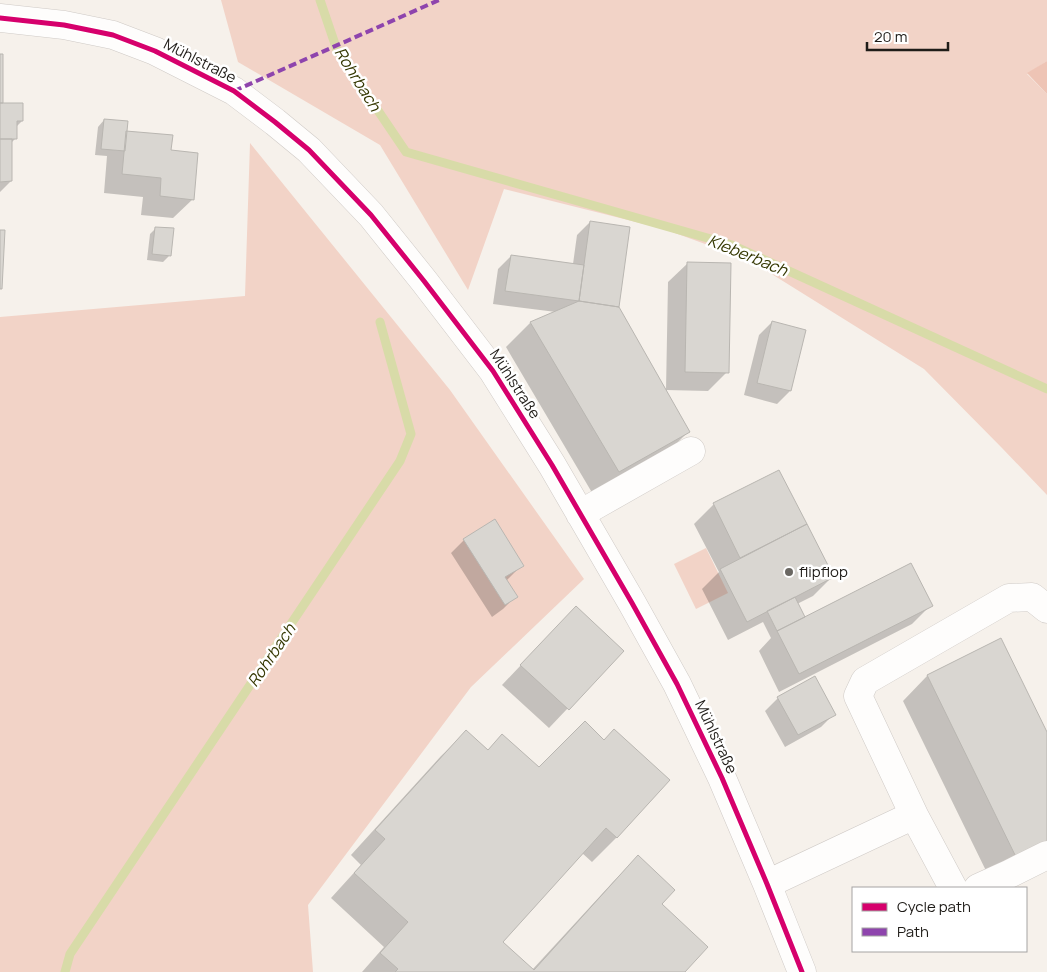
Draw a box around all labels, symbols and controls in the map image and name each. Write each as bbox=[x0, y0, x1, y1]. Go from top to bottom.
scale bar bbox=[867, 20, 948, 52]
text: 20 m bbox=[874, 26, 907, 47]
street label: Mühlstraße bbox=[160, 33, 240, 88]
water label: Rohrbach bbox=[330, 43, 387, 116]
water label: Kleberbach bbox=[705, 229, 791, 281]
street label: Mühlstraße bbox=[485, 345, 546, 423]
place label: flipflop bbox=[799, 561, 848, 582]
marker: flipflop bbox=[783, 566, 795, 578]
water label: Rohrbach bbox=[242, 619, 300, 691]
street label: Mühlstraße bbox=[690, 697, 743, 777]
legend bbox=[852, 887, 1027, 952]
text: Cycle path bbox=[897, 896, 971, 917]
text: Path bbox=[897, 921, 929, 942]

